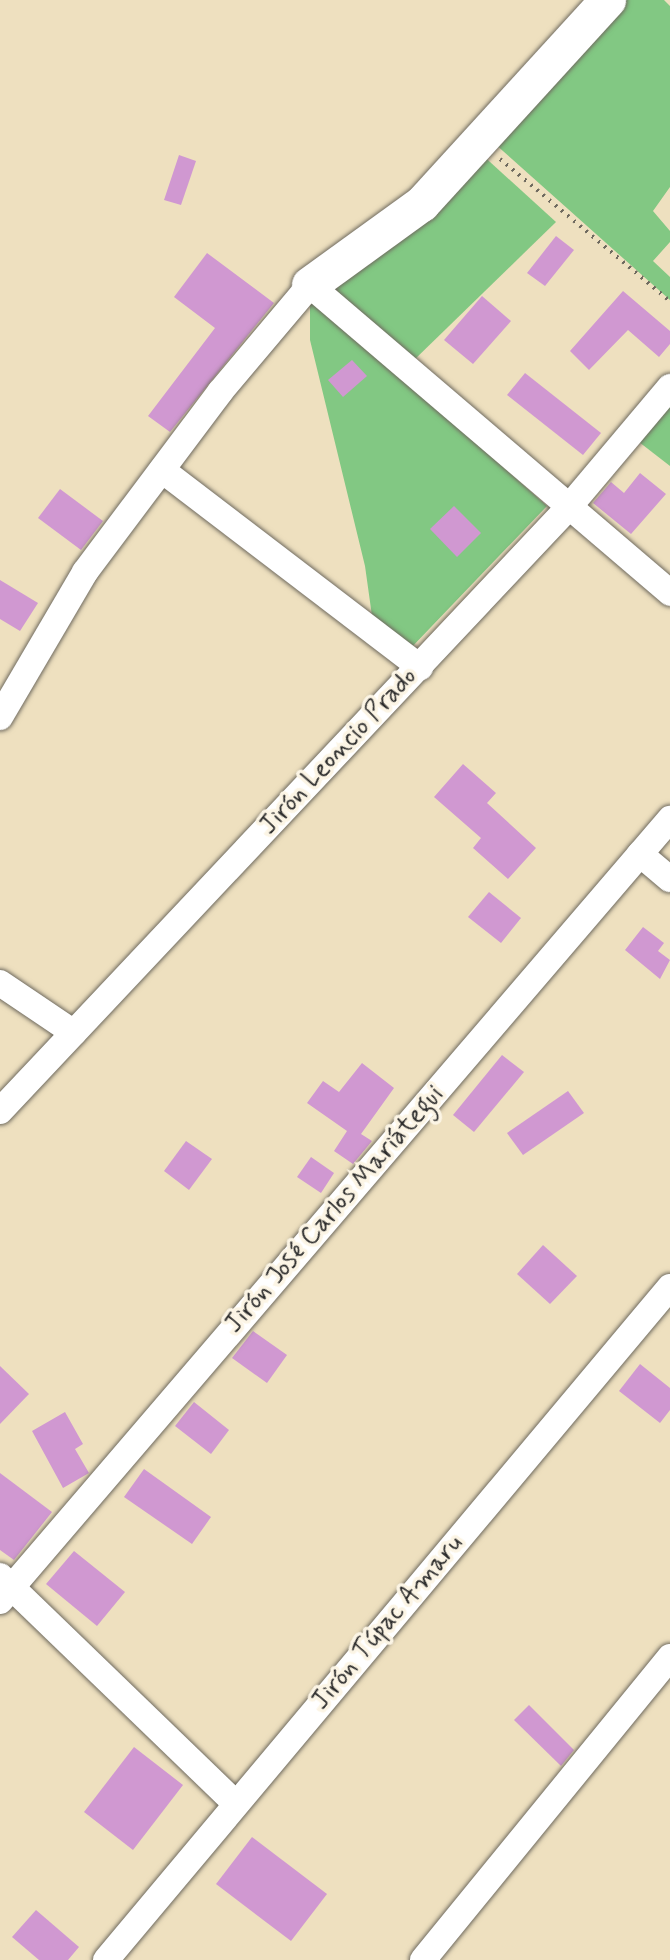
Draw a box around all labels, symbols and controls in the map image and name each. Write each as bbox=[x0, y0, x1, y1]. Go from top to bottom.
street label: Jirón Leoncio Prado bbox=[254, 663, 424, 841]
street label: Jirón José Carlos Mariátegui bbox=[220, 1081, 450, 1339]
street label: Jirón Túpac Amaru bbox=[309, 1533, 467, 1713]

